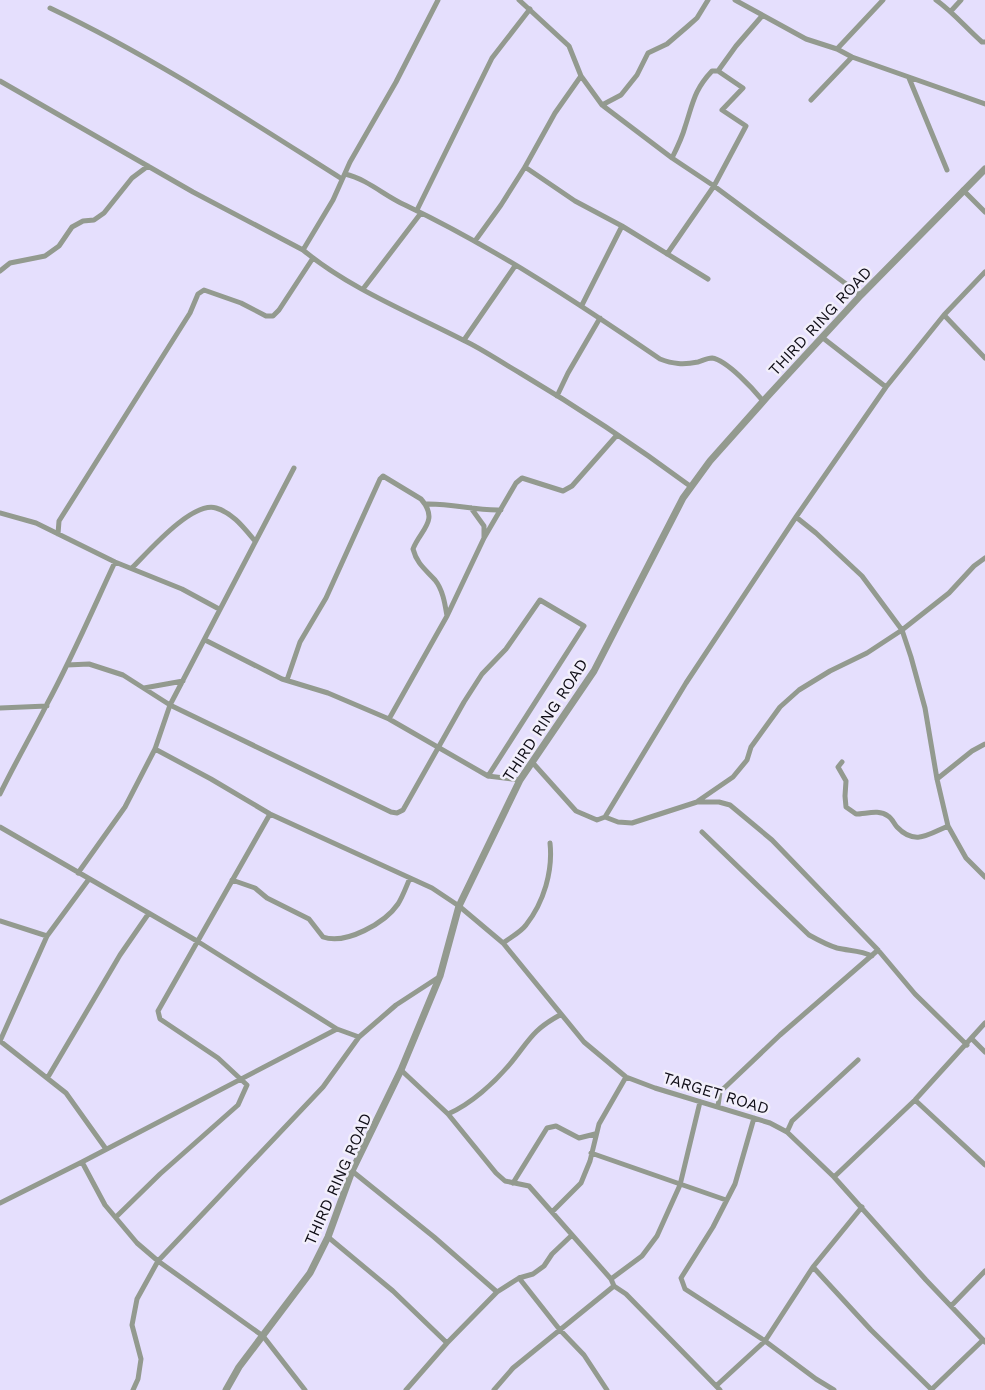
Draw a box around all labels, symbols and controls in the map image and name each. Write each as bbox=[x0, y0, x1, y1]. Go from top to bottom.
street label: THIRD RING ROAD bbox=[765, 263, 875, 379]
street label: THIRD RING ROAD bbox=[498, 655, 592, 785]
street label: TARGET ROAD bbox=[661, 1068, 771, 1118]
street label: THIRD RING ROAD bbox=[300, 1110, 376, 1248]

